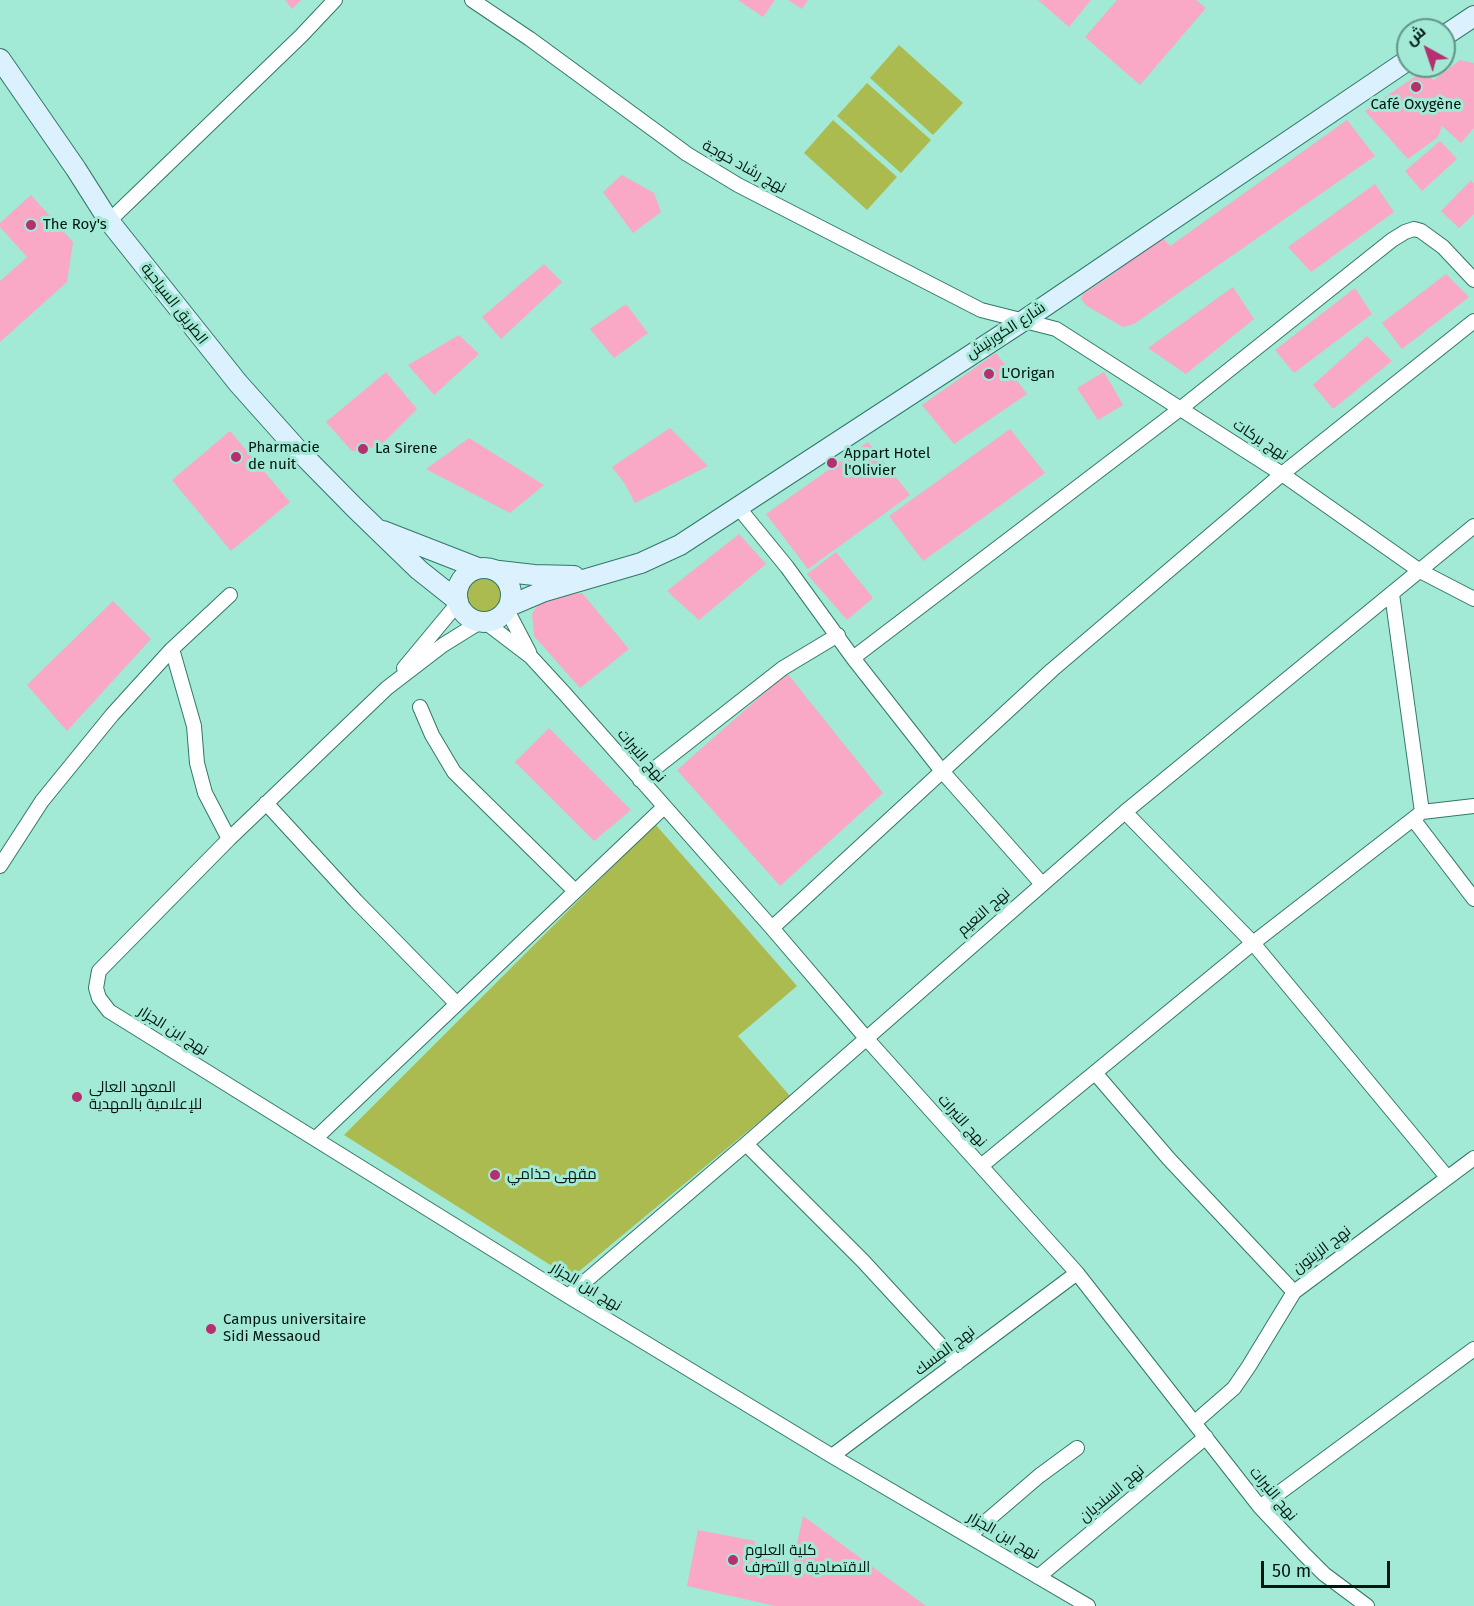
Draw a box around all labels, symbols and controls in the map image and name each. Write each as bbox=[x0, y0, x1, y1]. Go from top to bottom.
north arrow bbox=[1396, 18, 1456, 78]
text: ش bbox=[1401, 21, 1429, 49]
marker: Café Oxygène bbox=[1409, 80, 1423, 94]
place label: Café Oxygène bbox=[1371, 96, 1461, 114]
street label: نهج رشاد خوجة bbox=[699, 137, 789, 197]
place label: The Roy's bbox=[43, 216, 107, 234]
marker: The Roy's bbox=[24, 218, 38, 232]
street label: الطريق السياحية bbox=[137, 260, 211, 348]
street label: شارع الكورنيش bbox=[963, 299, 1049, 363]
place label: L'Origan bbox=[1001, 365, 1055, 383]
marker: L'Origan bbox=[982, 367, 996, 381]
street label: نهج بركات bbox=[1229, 416, 1291, 464]
place label: Pharmacie de nuit bbox=[248, 439, 320, 474]
place label: La Sirene bbox=[375, 440, 437, 458]
marker: La Sirene bbox=[356, 442, 370, 456]
place label: Appart Hotel l'Olivier bbox=[844, 445, 930, 480]
marker: Pharmacie de nuit bbox=[229, 450, 243, 464]
marker: Appart Hotel l'Olivier bbox=[825, 456, 839, 470]
street label: نهج النيرات bbox=[613, 726, 669, 786]
street label: نهج النعيم bbox=[954, 884, 1014, 940]
street label: نهج ابن الجزار bbox=[135, 1002, 211, 1060]
place label: المعهد العالي للإعلامية بالمهدية bbox=[89, 1079, 202, 1114]
marker: المعهد العالي للإعلامية بالمهدية bbox=[70, 1090, 84, 1104]
street label: نهج النيرات bbox=[934, 1091, 990, 1151]
place label: مقهى حذامي bbox=[507, 1166, 597, 1184]
marker: مقهى حذامي bbox=[488, 1168, 502, 1182]
street label: نهج الزيتون bbox=[1289, 1222, 1355, 1278]
street label: نهج ابن الجزار bbox=[547, 1259, 625, 1315]
place label: Campus universitaire Sidi Messaoud bbox=[223, 1311, 366, 1346]
marker: Campus universitaire Sidi Messaoud bbox=[204, 1322, 218, 1336]
street label: نهج المسك bbox=[911, 1323, 979, 1379]
street label: نهج السنديان bbox=[1076, 1462, 1148, 1526]
street label: نهج النيرات bbox=[1245, 1463, 1301, 1525]
street label: نهج ابن الجزار bbox=[964, 1508, 1042, 1564]
place label: كلية العلوم الاقتصادية و التصرف bbox=[745, 1542, 870, 1577]
scale bar bbox=[1264, 1549, 1393, 1587]
marker: كلية العلوم الاقتصادية و التصرف bbox=[726, 1553, 740, 1567]
text: 50 m bbox=[1272, 1560, 1311, 1582]

